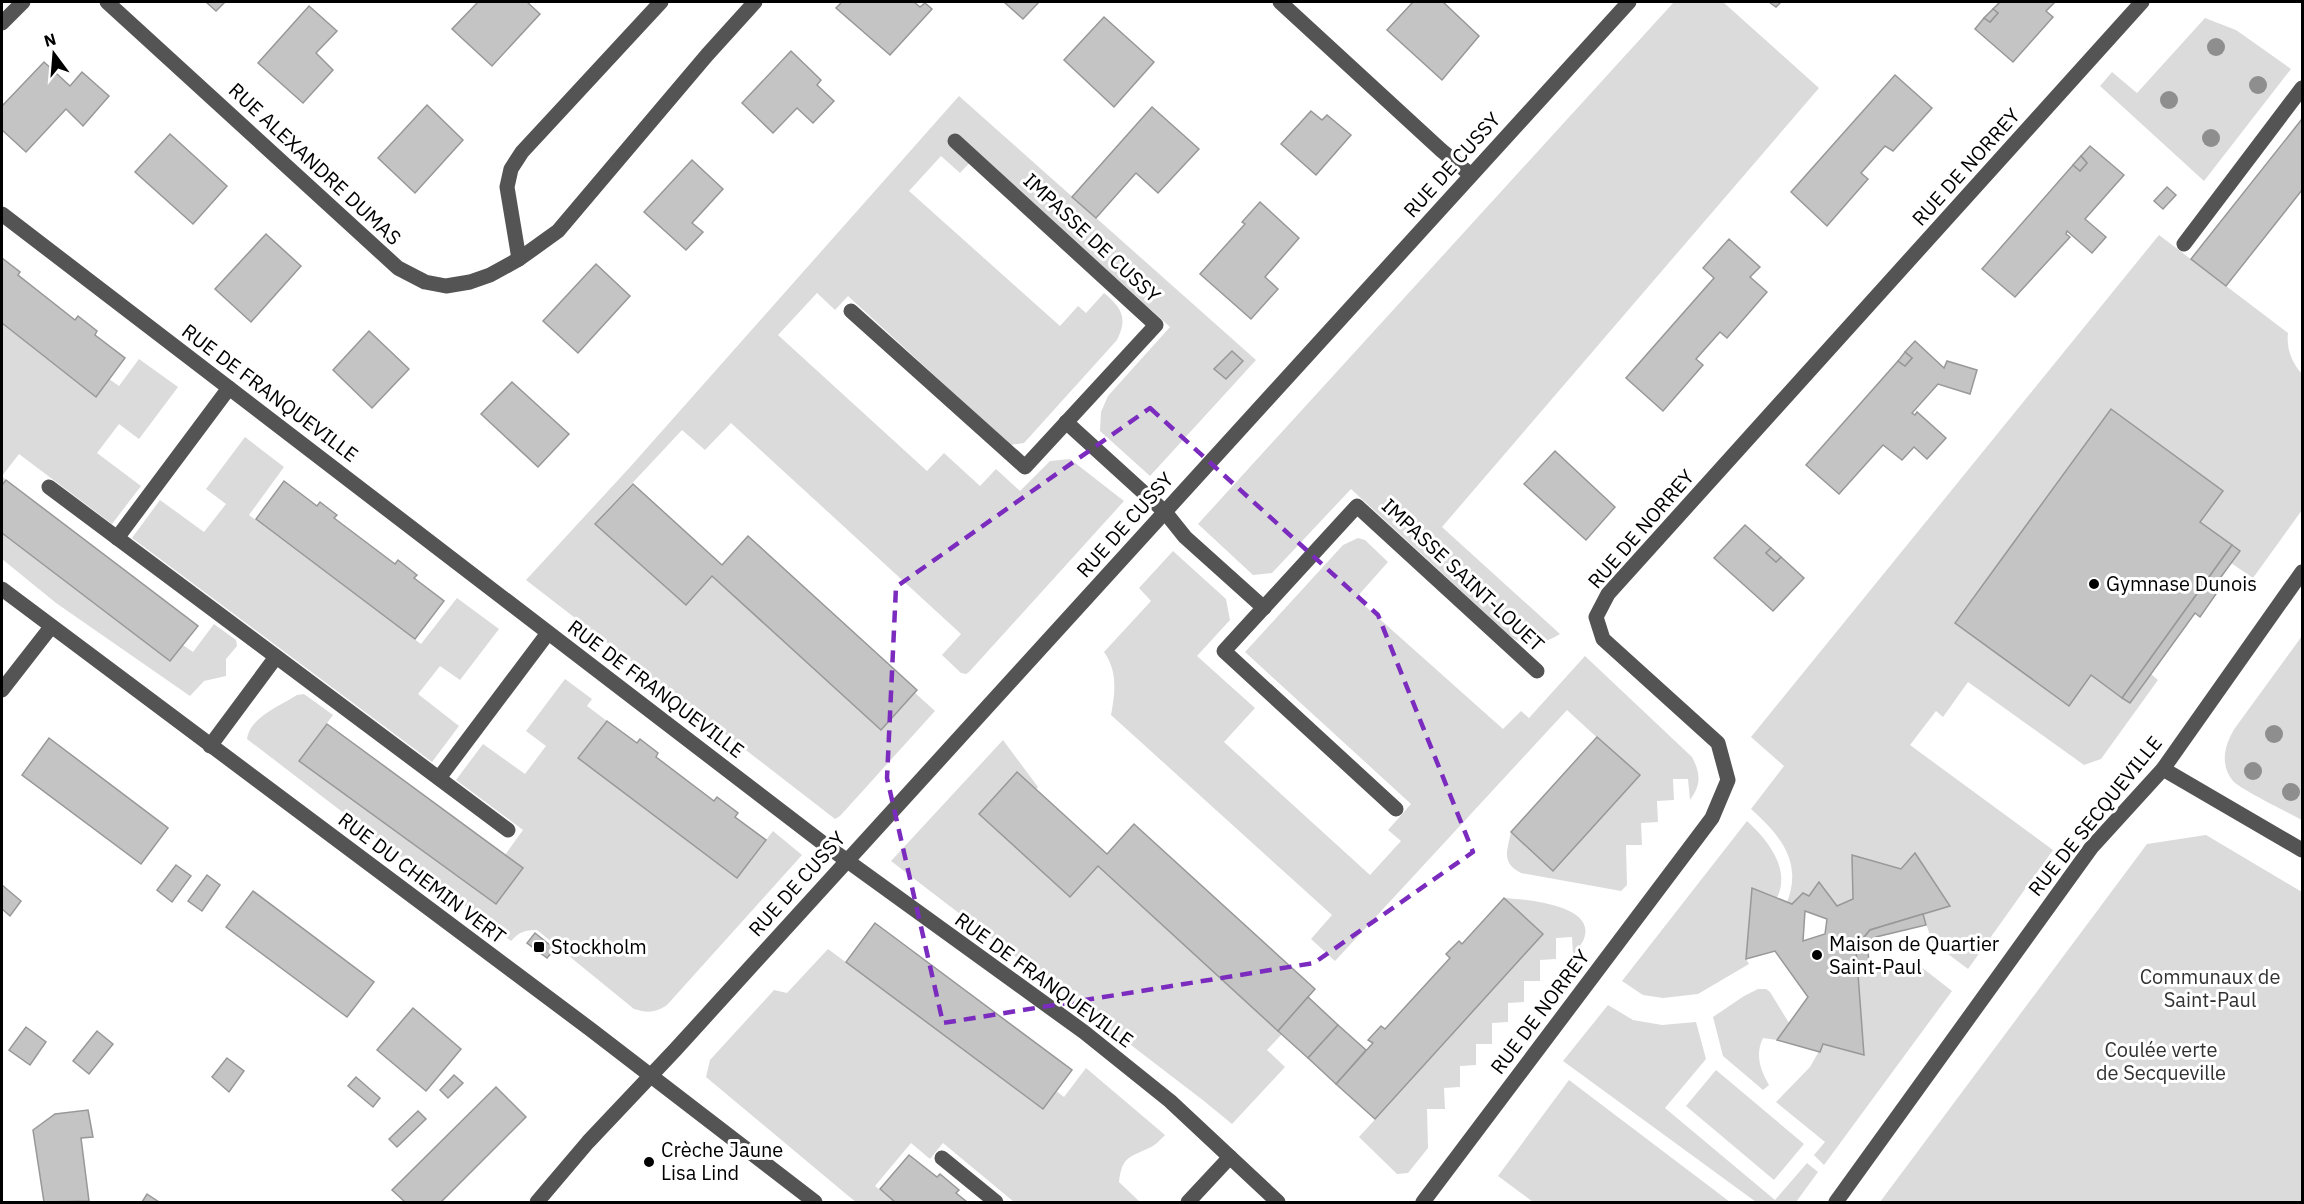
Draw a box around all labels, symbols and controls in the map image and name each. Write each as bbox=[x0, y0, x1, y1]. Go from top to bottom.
north arrow bbox=[24, 24, 84, 84]
text: N bbox=[42, 28, 58, 51]
street label: RUE ALEXANDRE DUMAS bbox=[223, 76, 407, 251]
street label: RUE DE NORREY bbox=[1906, 102, 2026, 231]
street label: RUE DE CUSSY bbox=[1397, 106, 1506, 223]
street label: IMPASSE DE CUSSY bbox=[1018, 167, 1167, 308]
street label: RUE DE FRANQUEVILLE bbox=[177, 317, 364, 468]
street label: RUE DE NORREY bbox=[1581, 463, 1700, 594]
street label: RUE DE CUSSY bbox=[1070, 466, 1179, 583]
street label: IMPASSE SAINT-LOUET bbox=[1376, 492, 1550, 657]
place label: Gymnase Dunois bbox=[2106, 570, 2257, 597]
marker: Gymnase Dunois bbox=[2087, 577, 2101, 591]
street label: RUE DE FRANQUEVILLE bbox=[563, 613, 750, 764]
street label: RUE DE SECQUEVILLE bbox=[2022, 730, 2168, 901]
street label: RUE DU CHEMIN VERT bbox=[333, 806, 512, 950]
street label: RUE DE CUSSY bbox=[742, 825, 851, 942]
street label: RUE DE FRANQUEVILLE bbox=[950, 906, 1139, 1054]
place label: Maison de Quartier Saint-Paul bbox=[1829, 930, 1999, 980]
place label: Stockholm bbox=[551, 933, 647, 960]
marker: Stockholm bbox=[532, 940, 546, 954]
street label: RUE DE NORREY bbox=[1484, 944, 1595, 1079]
marker: Maison de Quartier Saint-Paul bbox=[1810, 948, 1824, 962]
park label: Communaux de Saint-Paul bbox=[2140, 963, 2280, 1013]
park label: Coulée verte de Secqueville bbox=[2096, 1036, 2226, 1086]
place label: Crèche Jaune Lisa Lind bbox=[661, 1136, 783, 1186]
marker: Crèche Jaune Lisa Lind bbox=[642, 1155, 656, 1169]

